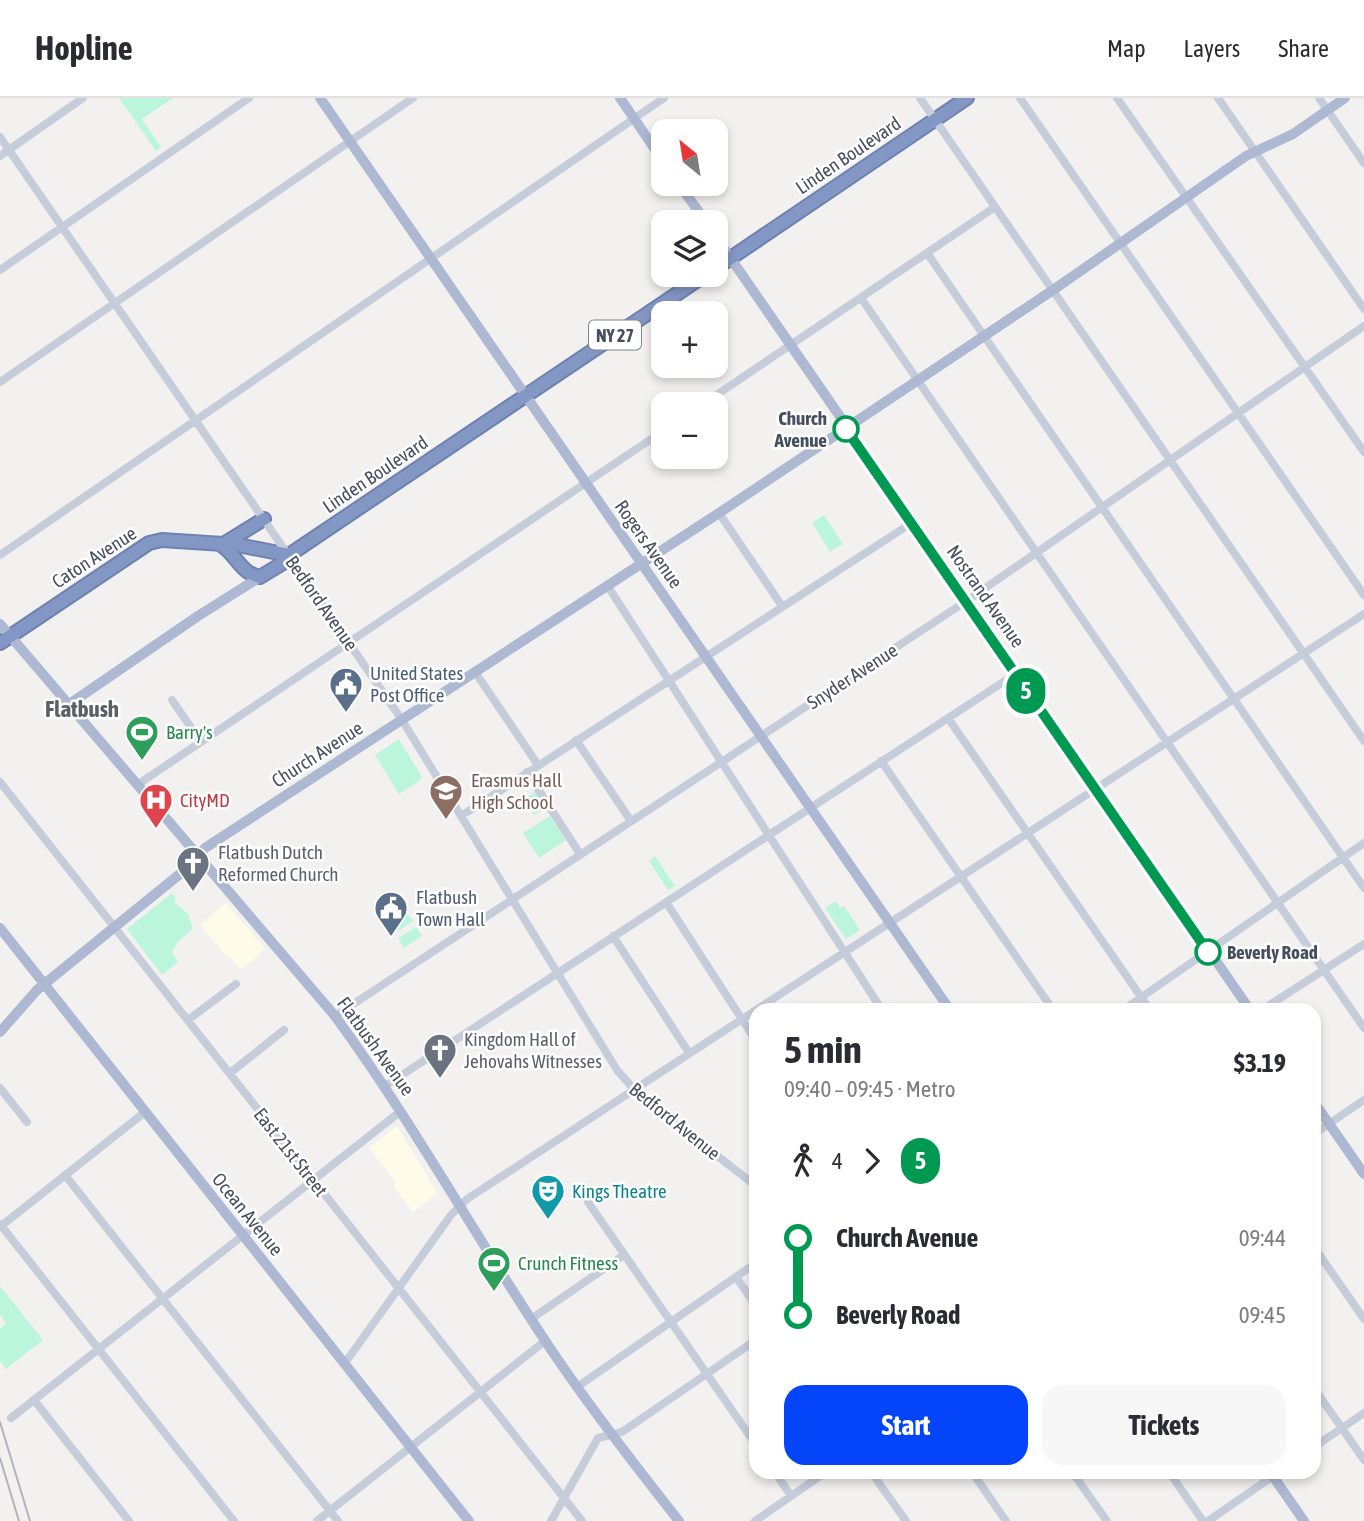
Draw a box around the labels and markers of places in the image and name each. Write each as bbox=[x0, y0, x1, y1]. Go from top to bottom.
place label: Church Avenue bbox=[773, 407, 827, 451]
marker: Church Avenue bbox=[833, 416, 859, 442]
place label: United States Post Office bbox=[370, 662, 463, 706]
public building icon: United States Post Office bbox=[327, 665, 365, 714]
sports icon: Barry's bbox=[123, 713, 161, 762]
place label: Barry's bbox=[166, 721, 213, 743]
place label: Erasmus Hall High School bbox=[471, 769, 562, 813]
school or university icon: Erasmus Hall High School bbox=[427, 772, 465, 821]
hospital icon: CityMD bbox=[137, 781, 175, 830]
place label: CityMD bbox=[180, 789, 230, 811]
place label: Flatbush Dutch Reformed Church bbox=[218, 841, 339, 885]
church icon: Flatbush Dutch Reformed Church bbox=[174, 844, 212, 893]
place label: Flatbush Town Hall bbox=[416, 886, 485, 930]
public building icon: Flatbush Town Hall bbox=[372, 889, 410, 938]
marker: Beverly Road bbox=[1195, 939, 1221, 965]
place label: Beverly Road bbox=[1227, 941, 1318, 963]
place label: Kingdom Hall of Jehovahs Witnesses bbox=[464, 1028, 602, 1072]
church icon: Kingdom Hall of Jehovahs Witnesses bbox=[421, 1031, 459, 1080]
theatre icon: Kings Theatre bbox=[529, 1172, 567, 1221]
place label: Kings Theatre bbox=[572, 1180, 667, 1202]
sports icon: Crunch Fitness bbox=[475, 1244, 513, 1293]
place label: Crunch Fitness bbox=[518, 1252, 618, 1274]

